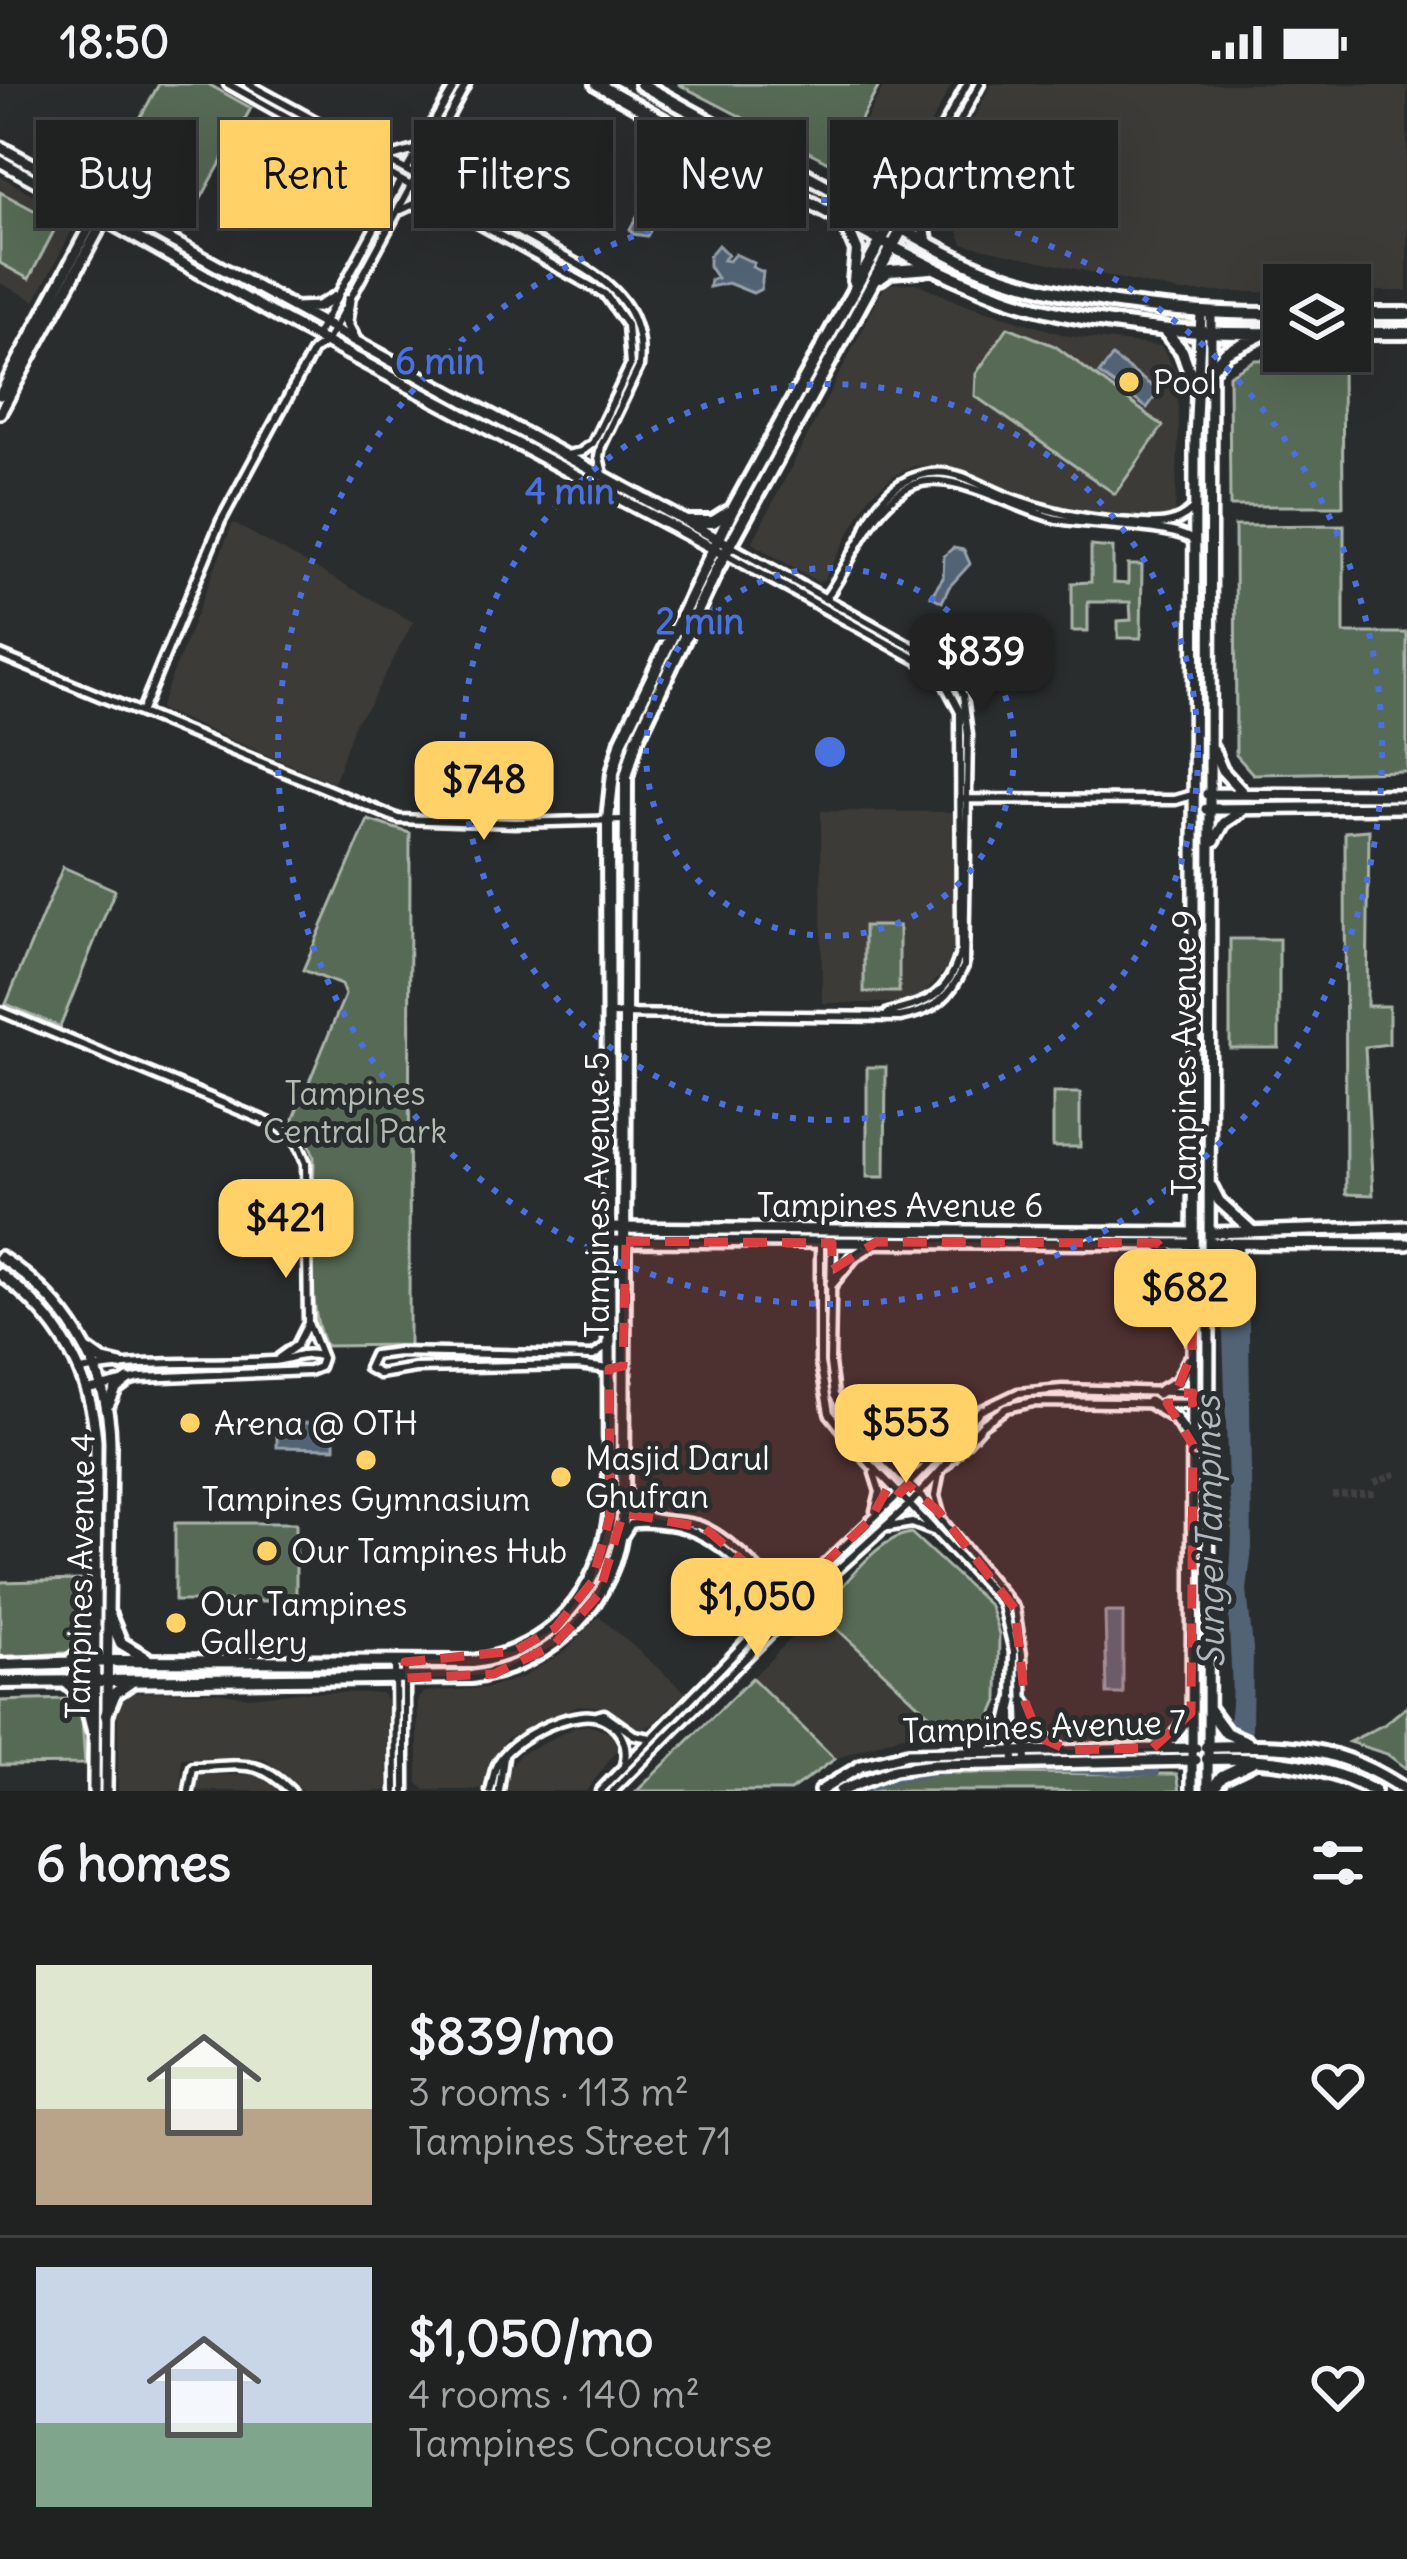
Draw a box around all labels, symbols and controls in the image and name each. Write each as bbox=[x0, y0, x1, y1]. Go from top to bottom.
text: 18:50 bbox=[60, 14, 169, 70]
chip: Buy bbox=[36, 120, 196, 228]
chip: Rent bbox=[220, 120, 390, 228]
chip: Filters bbox=[414, 120, 613, 228]
chip: New bbox=[637, 120, 806, 228]
chip: Apartment bbox=[830, 120, 1118, 228]
map controls bbox=[1263, 264, 1371, 372]
button: layers bbox=[1263, 264, 1371, 372]
text: 6 min bbox=[395, 339, 485, 384]
place label: Pool bbox=[1153, 361, 1217, 403]
marker: Pool bbox=[1116, 369, 1142, 395]
text: 4 min bbox=[525, 469, 615, 514]
text: 2 min bbox=[656, 599, 745, 644]
pin: $839 bbox=[910, 613, 1052, 715]
text: $839 bbox=[937, 627, 1025, 676]
centre of rings bbox=[809, 731, 851, 773]
pin: $748 bbox=[413, 741, 555, 843]
text: $748 bbox=[442, 755, 526, 804]
street label: Tampines Avenue 9 bbox=[1163, 910, 1205, 1196]
street label: Tampines Avenue 5 bbox=[576, 1052, 618, 1338]
park label: Tampines Central Park bbox=[263, 1072, 447, 1152]
pin: $421 bbox=[215, 1179, 357, 1281]
street label: Tampines Avenue 6 bbox=[757, 1184, 1043, 1226]
text: $421 bbox=[245, 1193, 327, 1242]
pin: $682 bbox=[1114, 1249, 1256, 1351]
text: $682 bbox=[1141, 1263, 1229, 1312]
pin: $553 bbox=[835, 1384, 977, 1486]
water label: Sungei Tampines bbox=[1185, 1393, 1234, 1668]
text: $553 bbox=[862, 1398, 950, 1447]
place label: Arena @ OTH bbox=[214, 1402, 418, 1444]
marker: Arena @ OTH bbox=[177, 1410, 203, 1436]
street label: Tampines Avenue 4 bbox=[57, 1432, 103, 1720]
place label: Masjid Darul Ghufran bbox=[585, 1437, 770, 1517]
marker: Tampines Gymnasium bbox=[353, 1447, 379, 1473]
marker: Masjid Darul Ghufran bbox=[548, 1464, 574, 1490]
place label: Tampines Gymnasium bbox=[202, 1478, 530, 1520]
place label: Our Tampines Hub bbox=[291, 1530, 567, 1572]
marker: Our Tampines Hub bbox=[254, 1538, 280, 1564]
pin: $1,050 bbox=[659, 1558, 855, 1660]
text: $1,050 bbox=[698, 1572, 816, 1621]
place label: Our Tampines Gallery bbox=[200, 1583, 407, 1663]
marker: Our Tampines Gallery bbox=[163, 1610, 189, 1636]
street label: Tampines Avenue 7 bbox=[902, 1700, 1186, 1752]
icon: filters bbox=[1305, 1830, 1371, 1896]
text: 6 homes bbox=[36, 1831, 231, 1895]
text: $839/mo bbox=[408, 2004, 614, 2068]
icon: home bbox=[132, 2013, 276, 2157]
icon: heart bbox=[1305, 2052, 1371, 2118]
text: 3 rooms · 113 m² bbox=[408, 2068, 689, 2117]
text: Tampines Street 71 bbox=[408, 2117, 732, 2166]
text: $1,050/mo bbox=[408, 2306, 653, 2370]
icon: home bbox=[132, 2315, 276, 2459]
icon: heart bbox=[1305, 2354, 1371, 2420]
text: 4 rooms · 140 m² bbox=[408, 2370, 700, 2419]
text: Tampines Concourse bbox=[408, 2419, 773, 2468]

